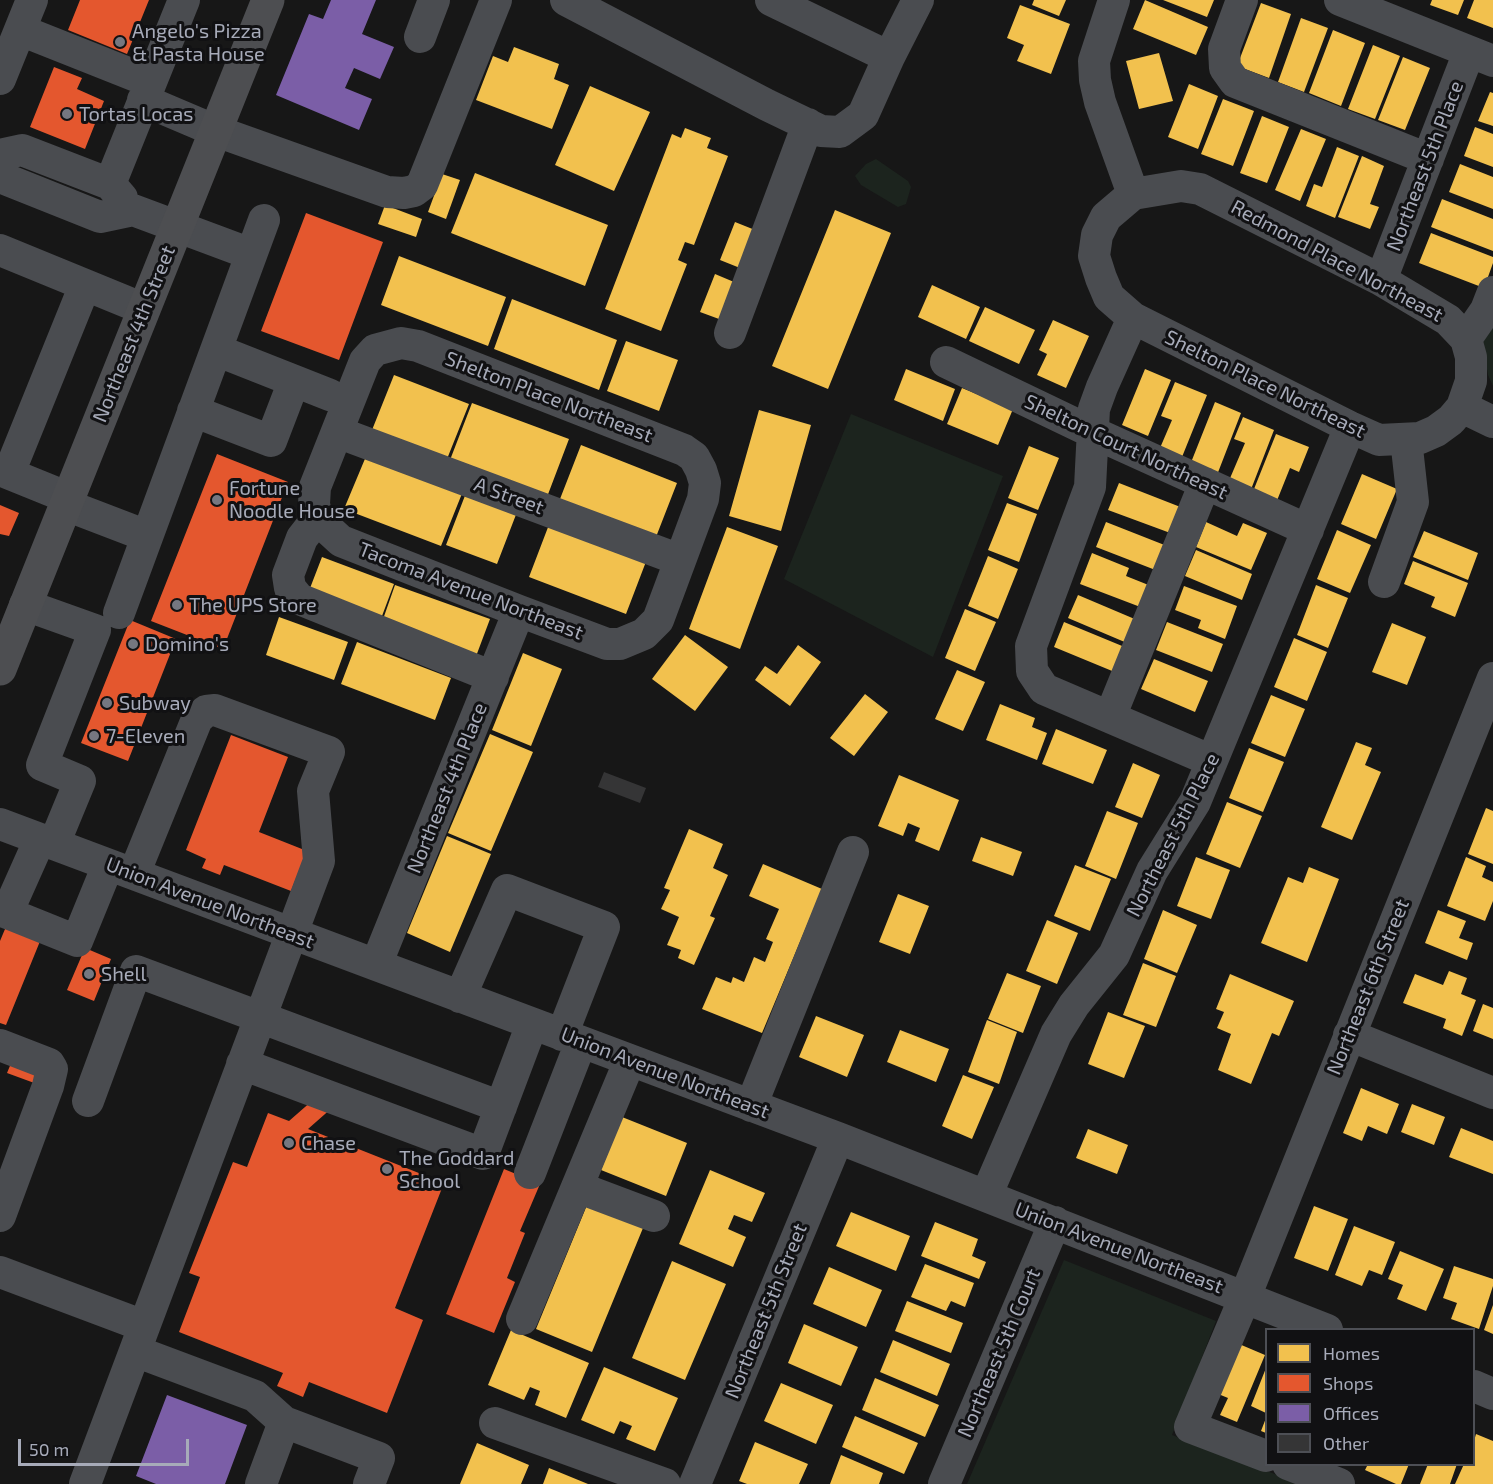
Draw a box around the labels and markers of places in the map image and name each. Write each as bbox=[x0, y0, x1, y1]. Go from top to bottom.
place label: Angelo's Pizza & Pasta House bbox=[132, 19, 265, 66]
marker: Angelo's Pizza & Pasta House bbox=[113, 35, 127, 49]
place label: Tortas Locas bbox=[79, 102, 193, 126]
marker: Tortas Locas bbox=[60, 107, 74, 121]
place label: Fortune Noodle House bbox=[229, 476, 355, 523]
marker: Fortune Noodle House bbox=[210, 493, 224, 507]
place label: The UPS Store bbox=[189, 593, 317, 617]
marker: The UPS Store bbox=[170, 598, 184, 612]
place label: Domino's bbox=[145, 632, 229, 656]
marker: Domino's bbox=[126, 637, 140, 651]
place label: Subway bbox=[119, 691, 191, 715]
marker: Subway bbox=[100, 696, 114, 710]
place label: 7-Eleven bbox=[106, 724, 185, 748]
marker: 7-Eleven bbox=[87, 729, 101, 743]
place label: Shell bbox=[101, 962, 146, 986]
marker: Shell bbox=[82, 967, 96, 981]
place label: Chase bbox=[301, 1131, 356, 1155]
marker: Chase bbox=[282, 1136, 296, 1150]
place label: The Goddard School bbox=[399, 1146, 515, 1193]
marker: The Goddard School bbox=[380, 1162, 394, 1176]

